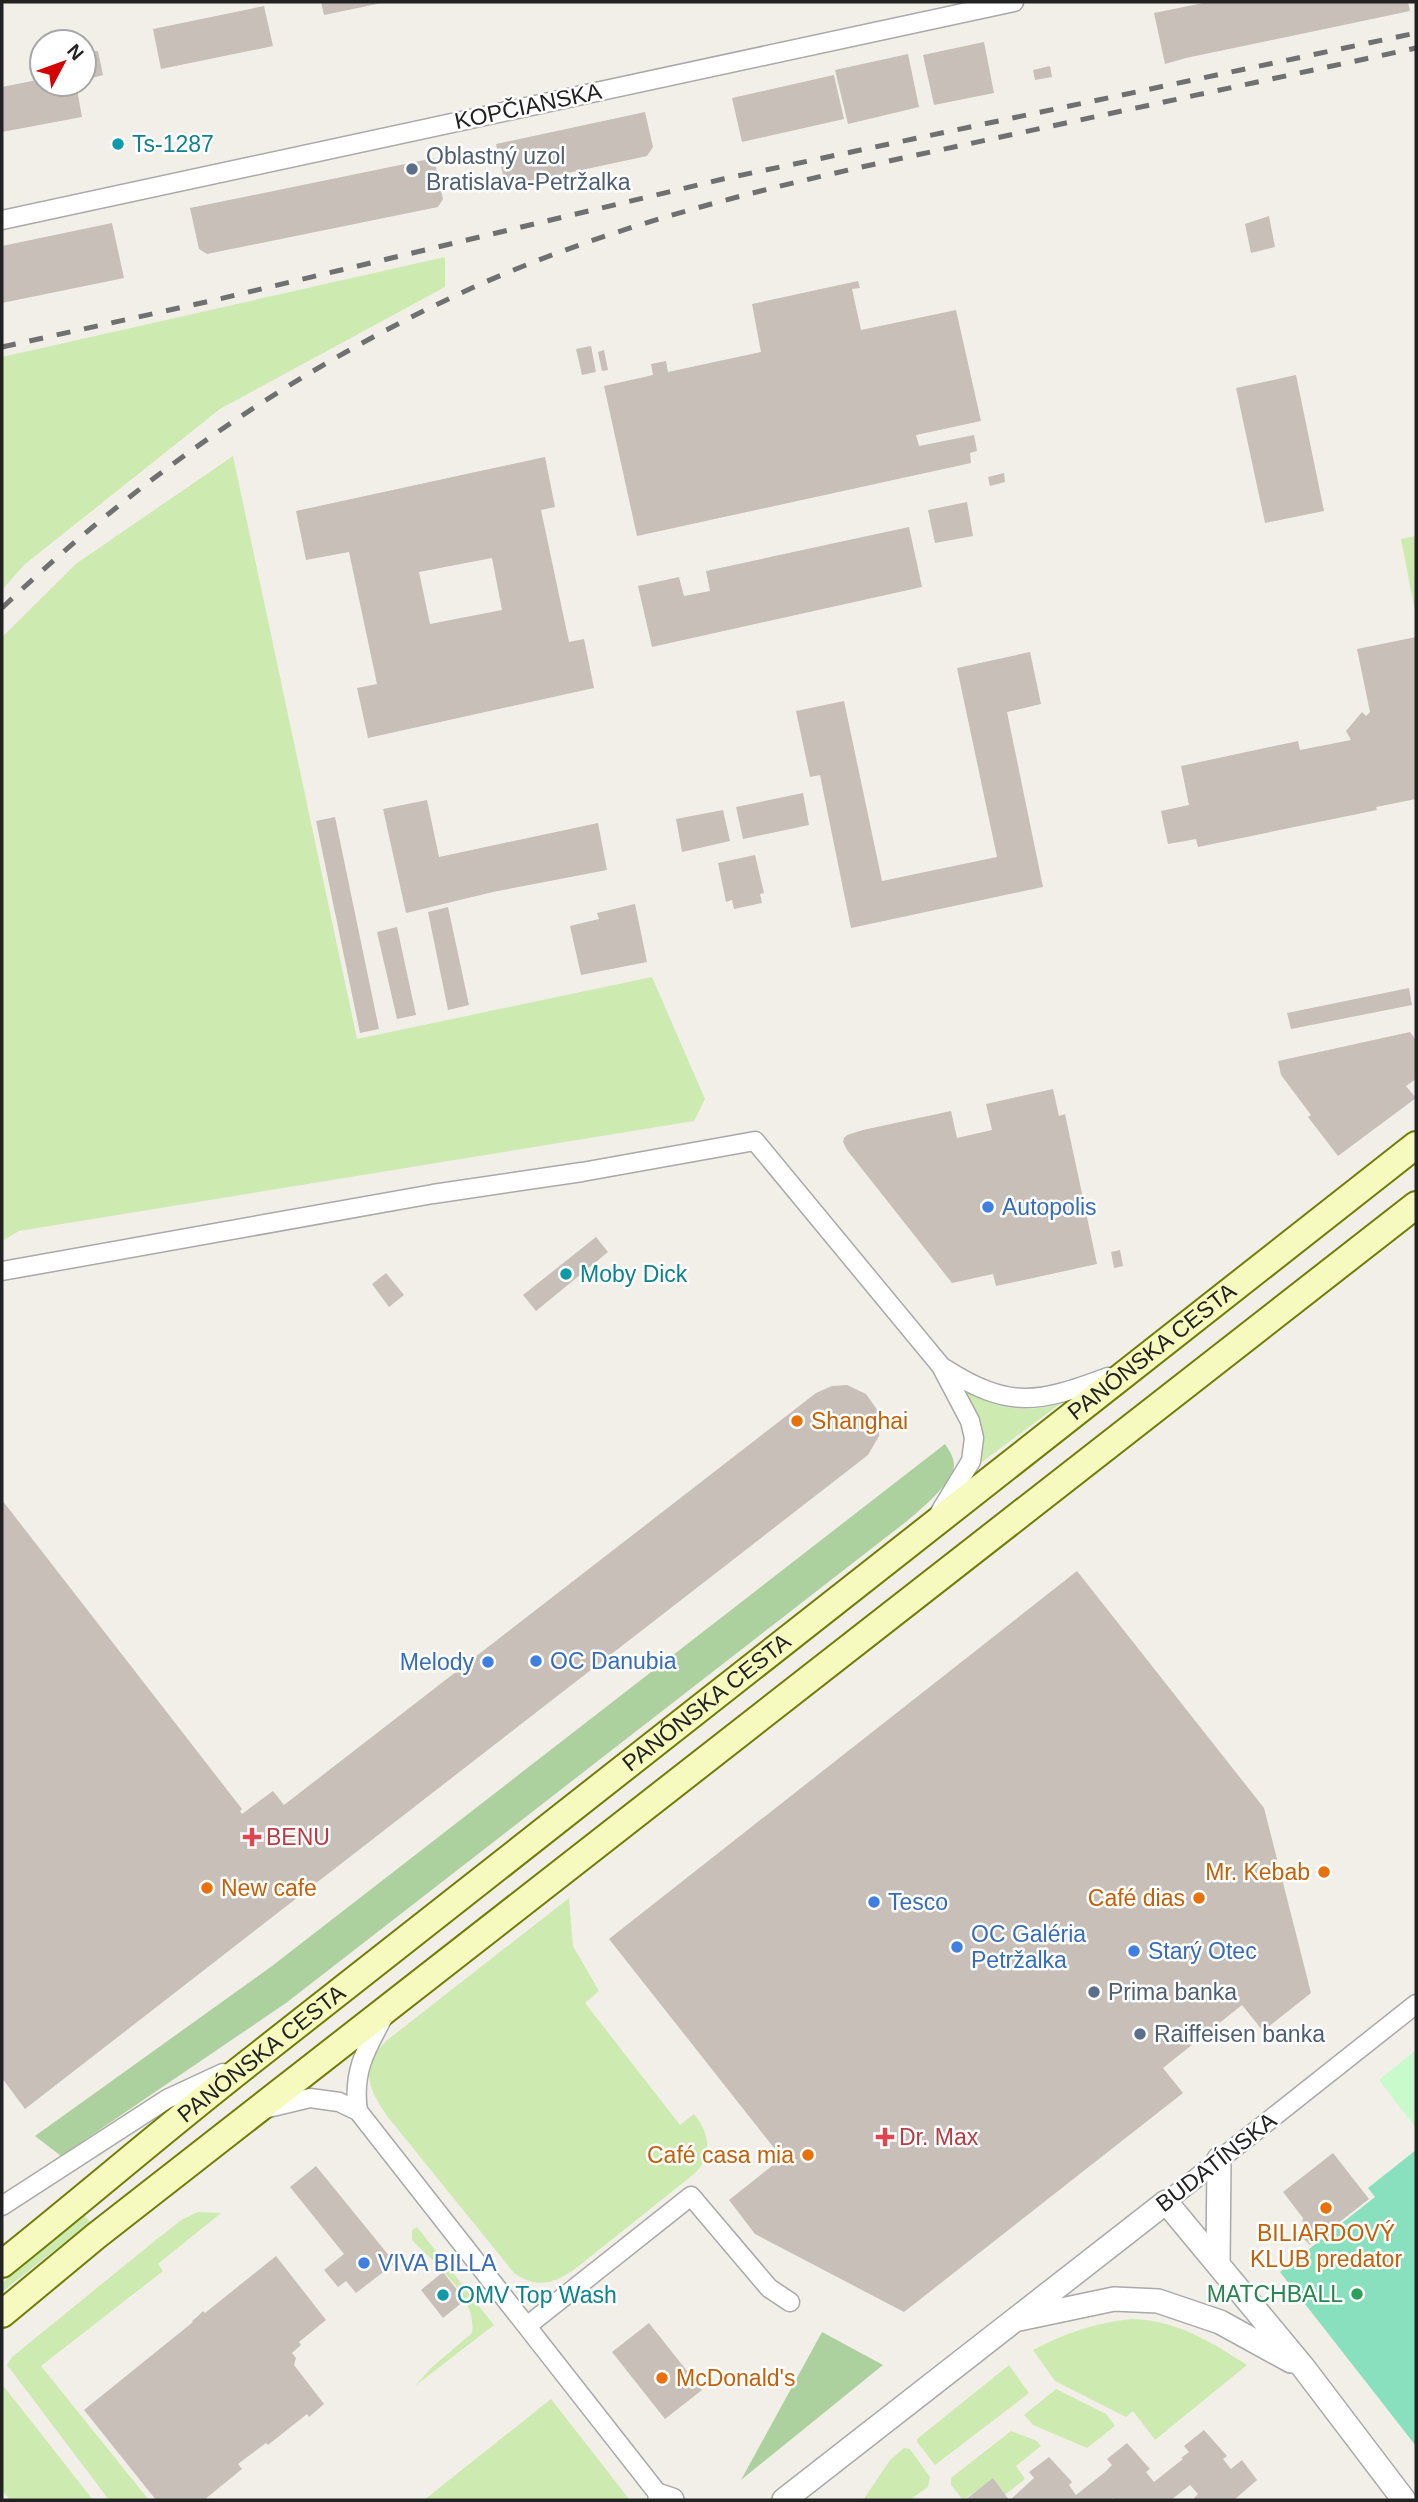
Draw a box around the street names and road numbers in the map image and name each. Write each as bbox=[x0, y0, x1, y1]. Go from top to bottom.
street label: KOPČIANSKA bbox=[452, 77, 604, 134]
street label: PANÓNSKA CESTA bbox=[1063, 1277, 1241, 1425]
street label: PANÓNSKA CESTA bbox=[617, 1628, 796, 1776]
street label: PANÓNSKA CESTA bbox=[172, 1979, 351, 2128]
street label: BUDATÍNSKA bbox=[1151, 2107, 1282, 2217]

